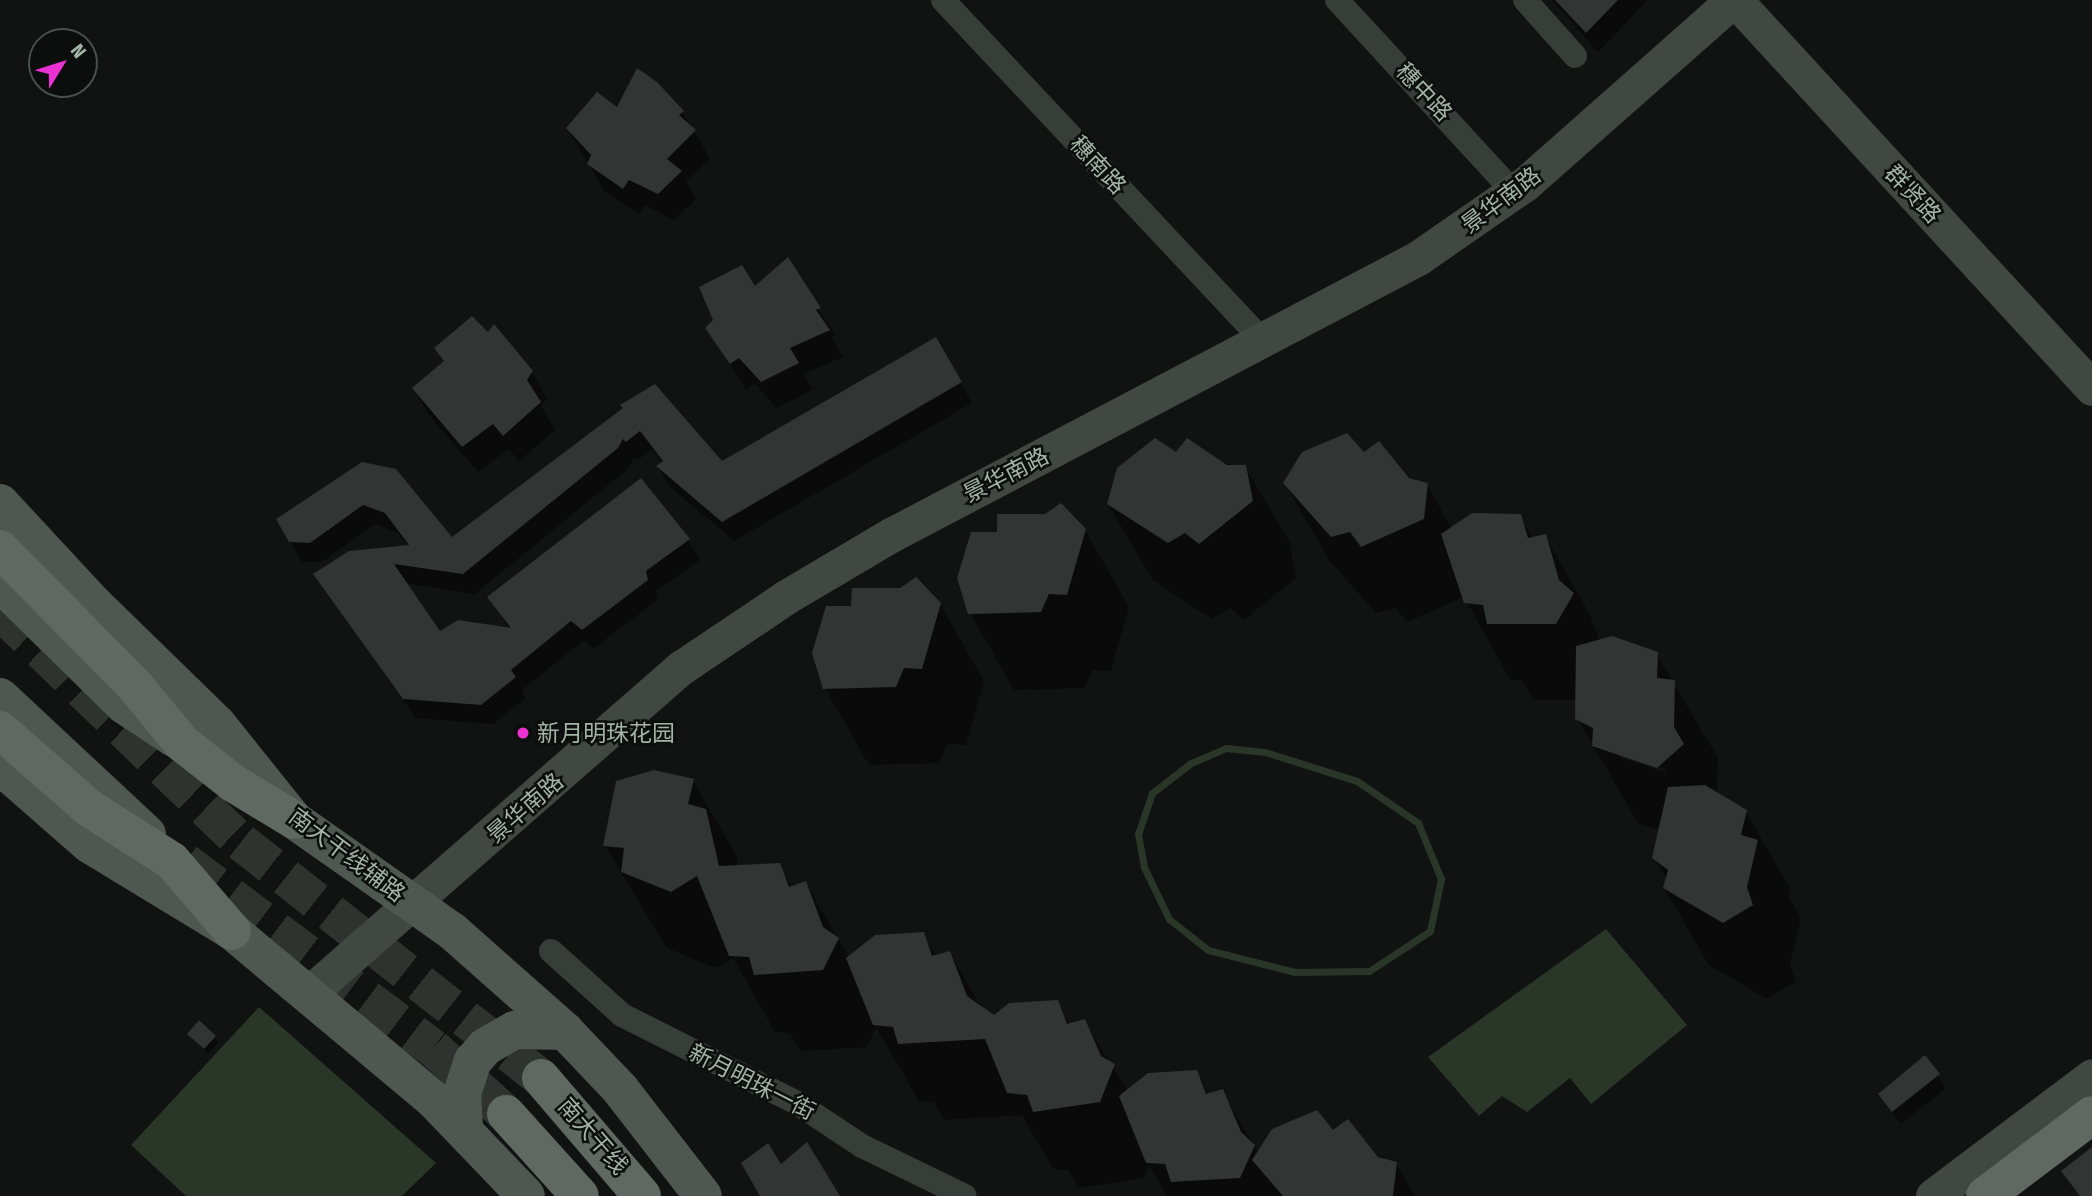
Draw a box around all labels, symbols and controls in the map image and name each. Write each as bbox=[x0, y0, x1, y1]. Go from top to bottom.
north arrow bbox=[28, 28, 98, 98]
text: N bbox=[66, 39, 91, 63]
street label: 穗中路 bbox=[1390, 57, 1458, 127]
street label: 穗南路 bbox=[1064, 130, 1132, 200]
street label: 群贤路 bbox=[1879, 159, 1947, 229]
street label: 景华南路 bbox=[1456, 161, 1546, 239]
street label: 景华南路 bbox=[959, 442, 1053, 508]
place label: 新月明珠花园 bbox=[537, 719, 675, 747]
marker: 新月明珠花园 bbox=[515, 725, 531, 741]
street label: 景华南路 bbox=[481, 767, 569, 849]
street label: 南大干线辅路 bbox=[284, 802, 410, 908]
street label: 新月明珠一街 bbox=[684, 1038, 820, 1126]
street label: 南大干线 bbox=[552, 1092, 634, 1180]

